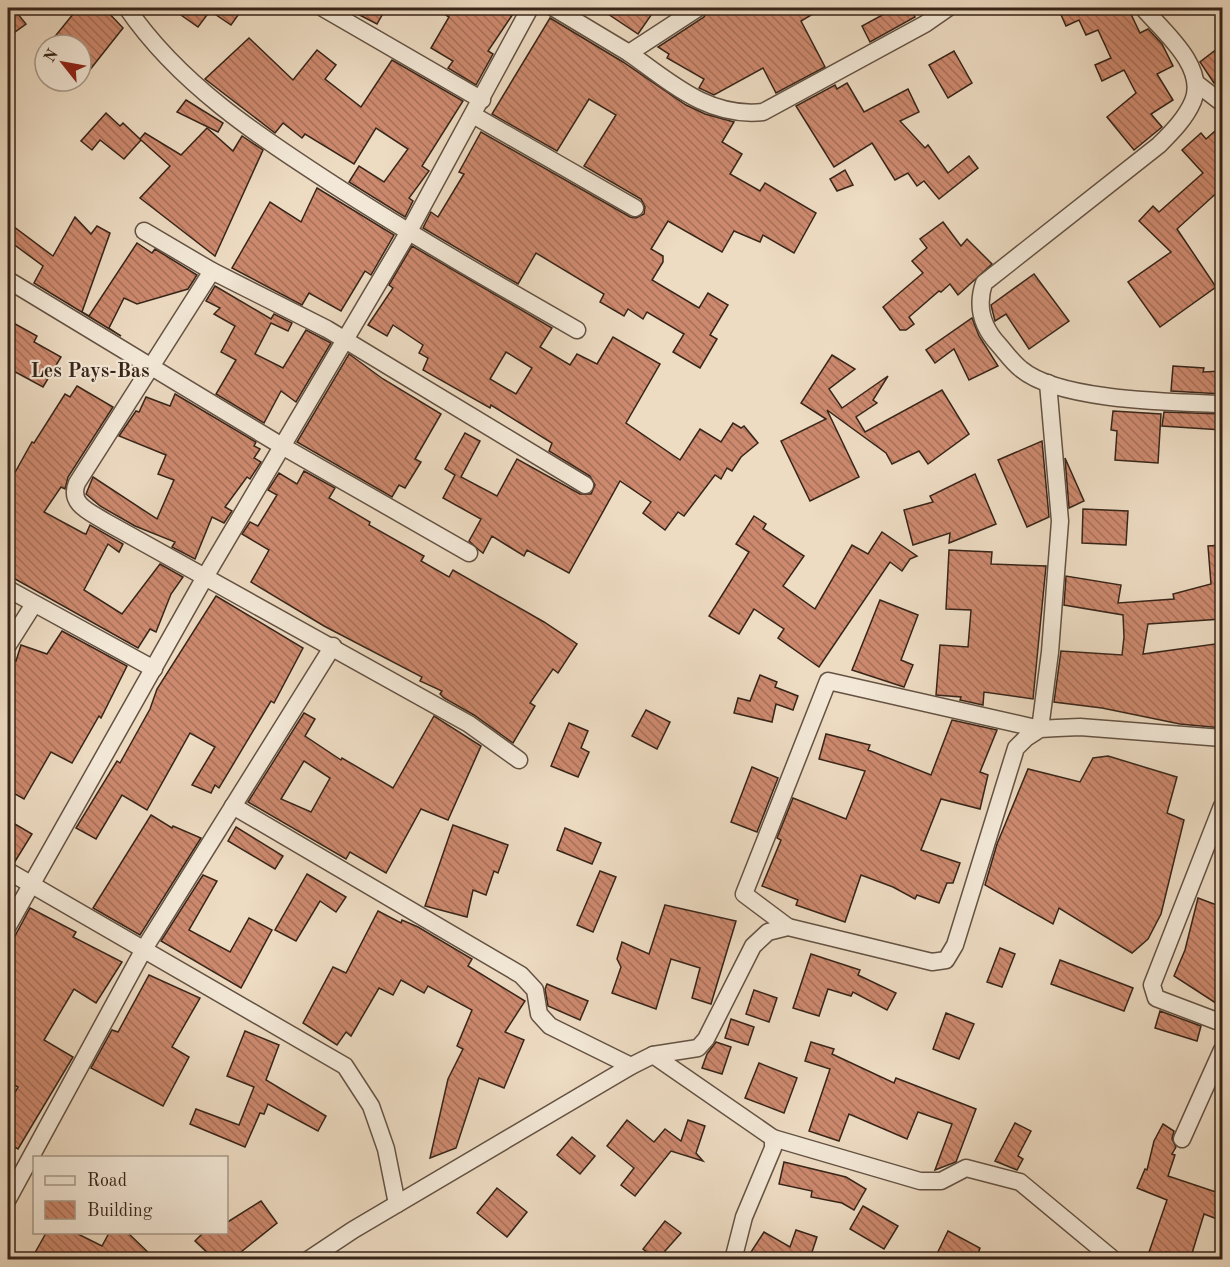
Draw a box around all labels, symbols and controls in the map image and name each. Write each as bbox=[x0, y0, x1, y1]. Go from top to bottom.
north arrow bbox=[33, 33, 93, 93]
text: N bbox=[42, 46, 62, 66]
district label: Les Pays-Bas bbox=[30, 362, 150, 382]
legend bbox=[33, 1156, 228, 1234]
text: Road bbox=[87, 1172, 127, 1190]
text: Building bbox=[87, 1202, 153, 1220]

